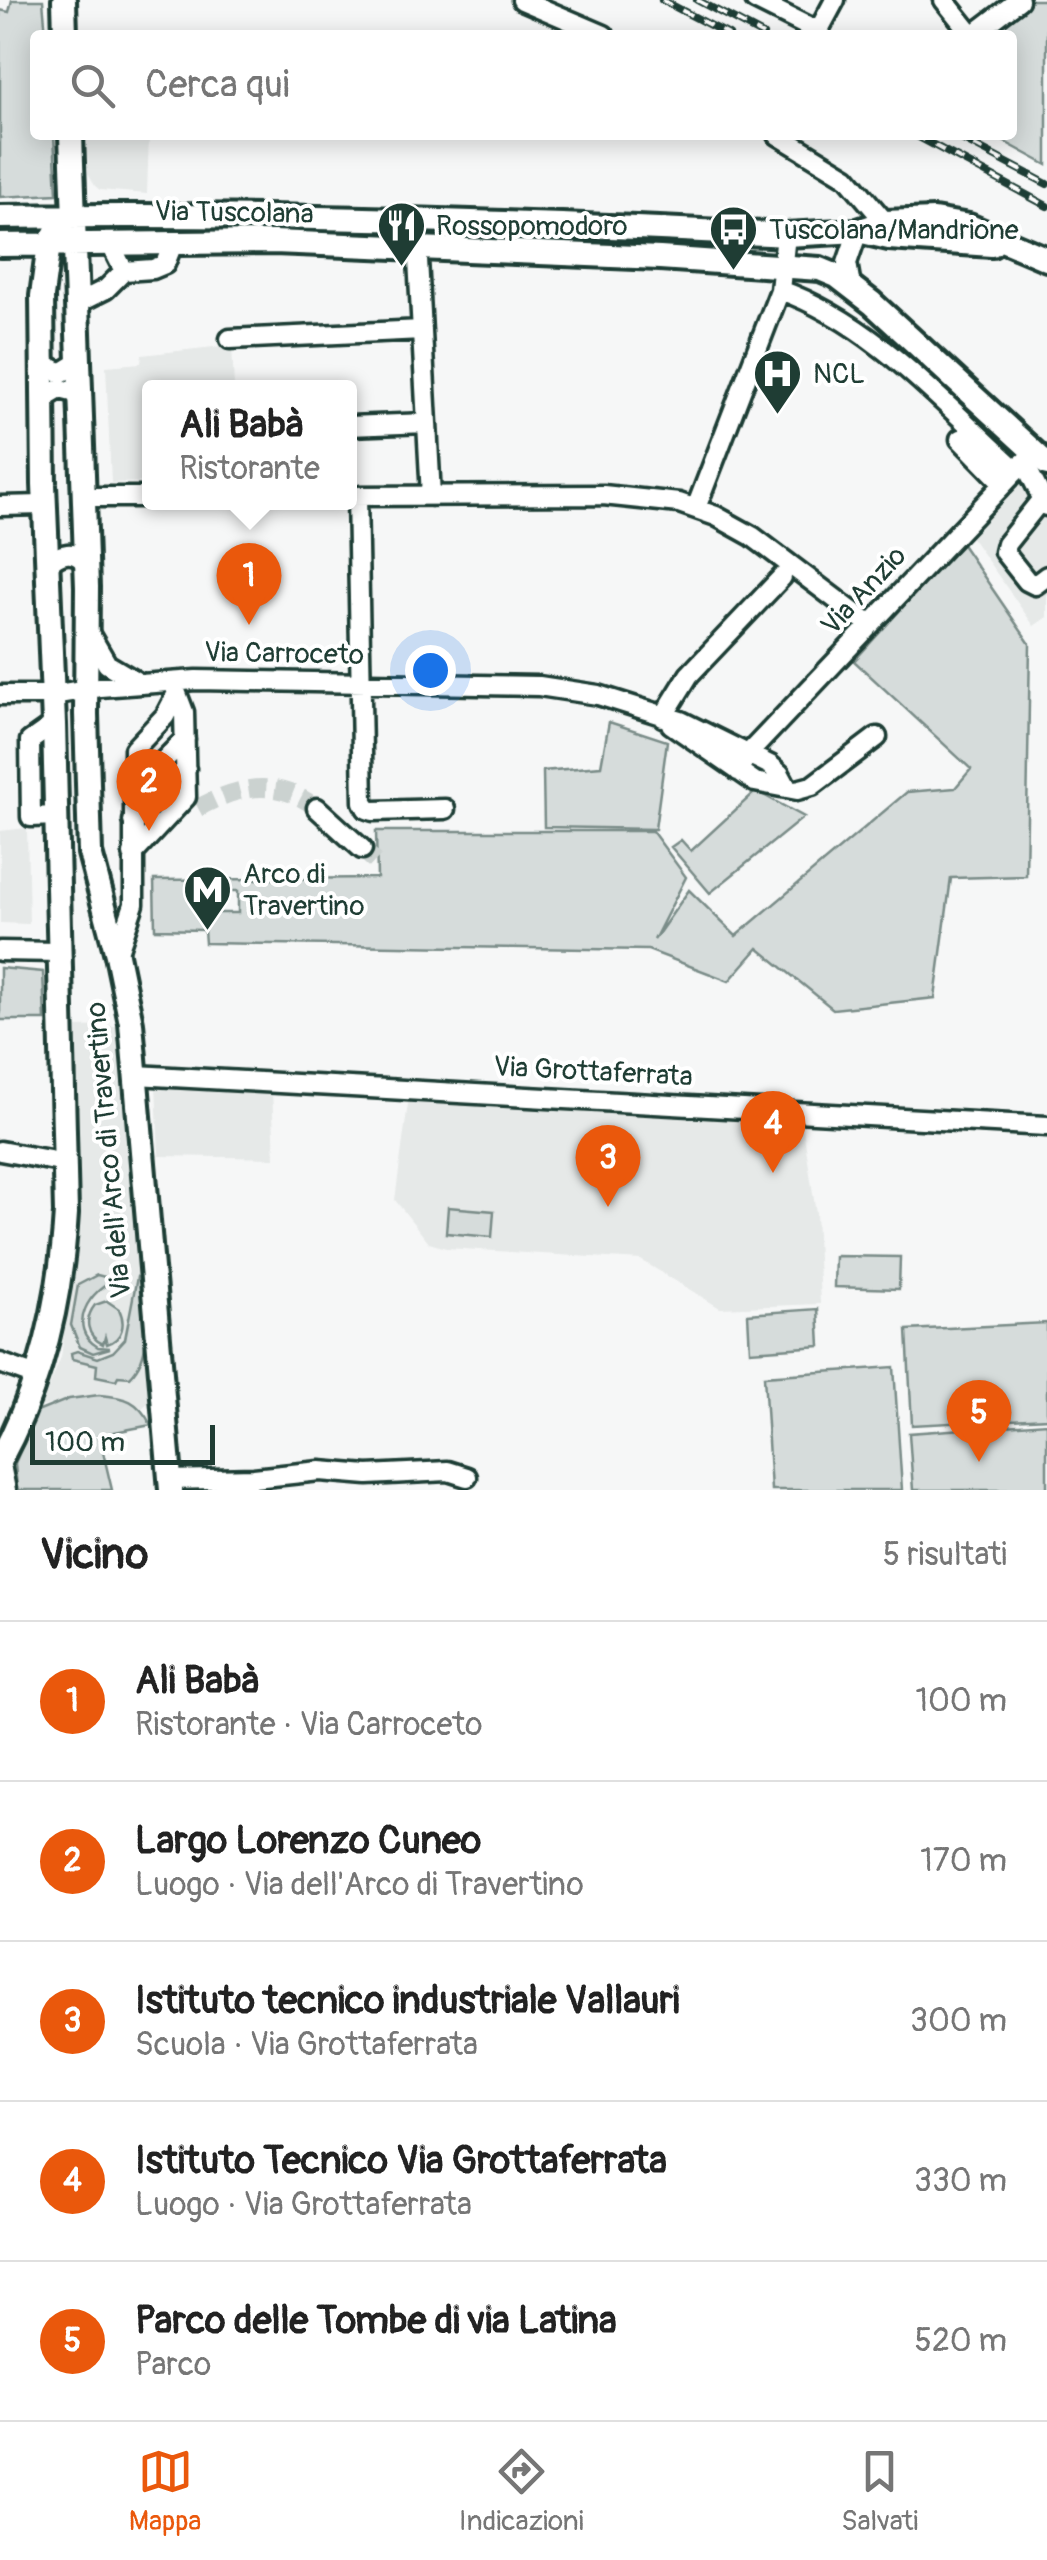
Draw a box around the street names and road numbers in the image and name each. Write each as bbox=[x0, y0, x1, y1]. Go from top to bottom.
street label: Via Tuscolana bbox=[154, 194, 314, 232]
street label: Via Anzio bbox=[814, 539, 914, 643]
street label: Via Carroceto bbox=[204, 635, 364, 673]
street label: Via dell'Arco di Travertino bbox=[79, 1000, 139, 1300]
street label: Via Grottaferrata bbox=[492, 1049, 694, 1095]

